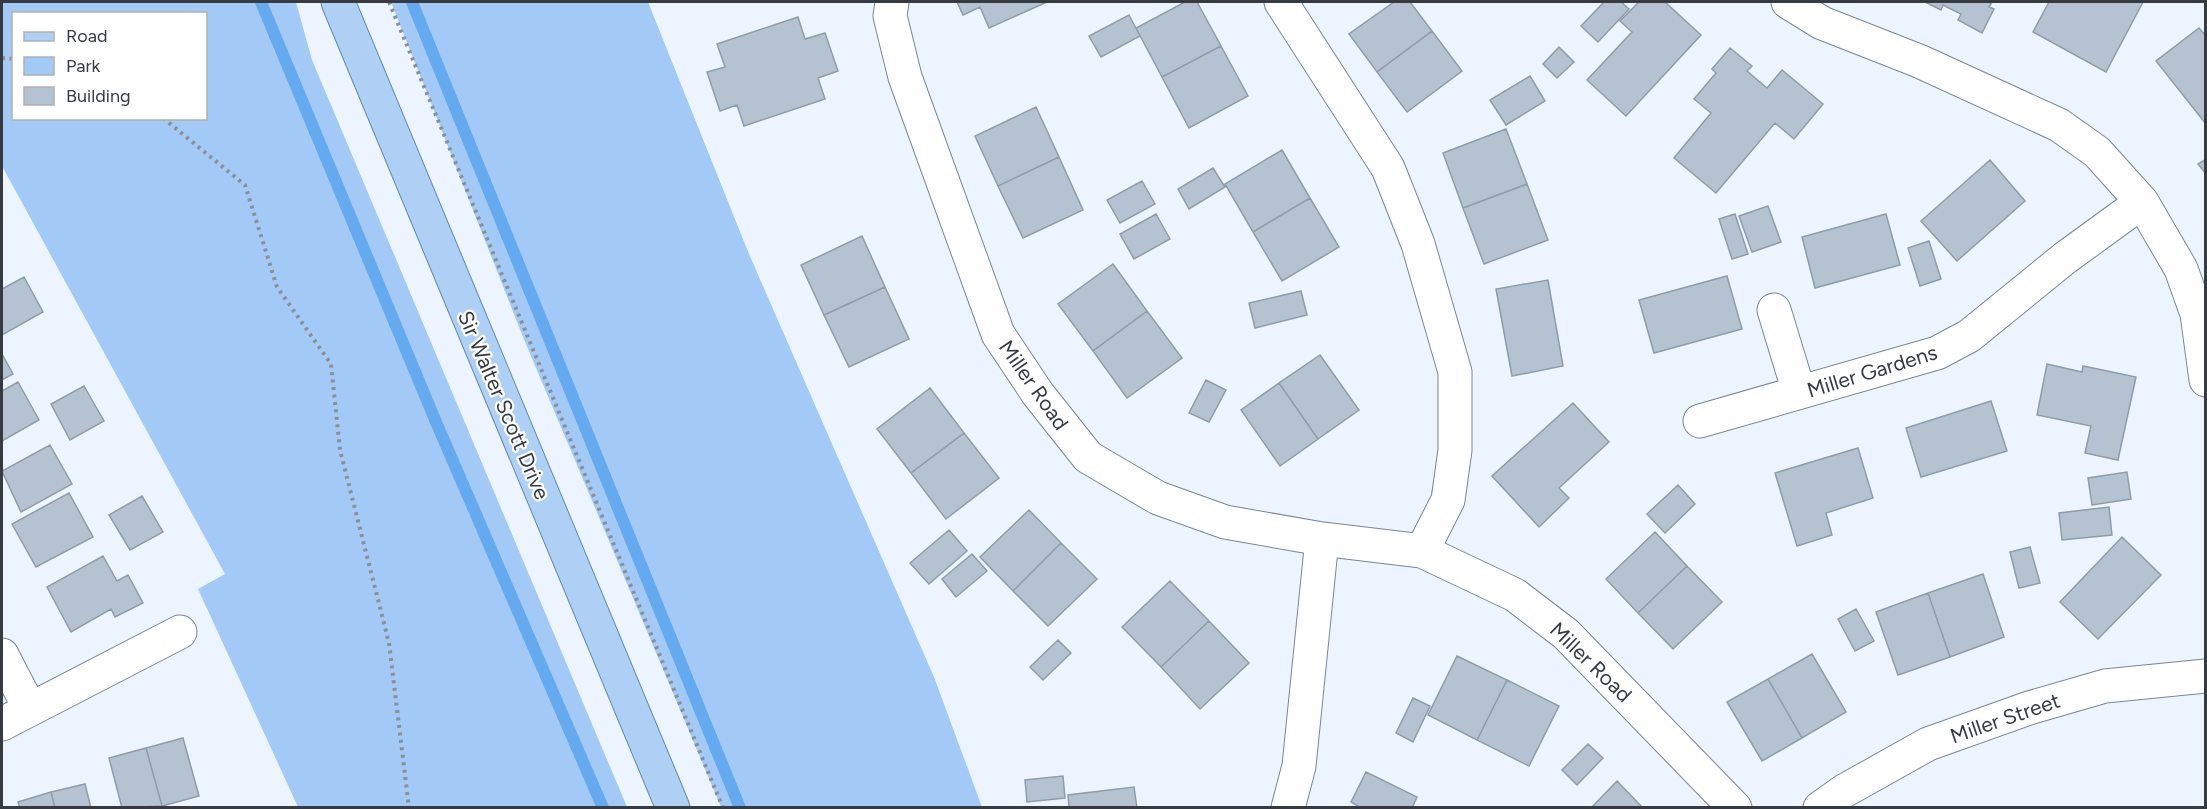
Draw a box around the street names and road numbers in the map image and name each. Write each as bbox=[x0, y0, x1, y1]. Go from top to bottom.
street label: Sir Walter Scott Drive bbox=[453, 307, 555, 503]
street label: Miller Road bbox=[994, 335, 1074, 435]
street label: Miller Gardens bbox=[1804, 339, 1940, 403]
street label: Miller Road bbox=[1545, 617, 1637, 707]
street label: Miller Street bbox=[1947, 688, 2063, 748]

